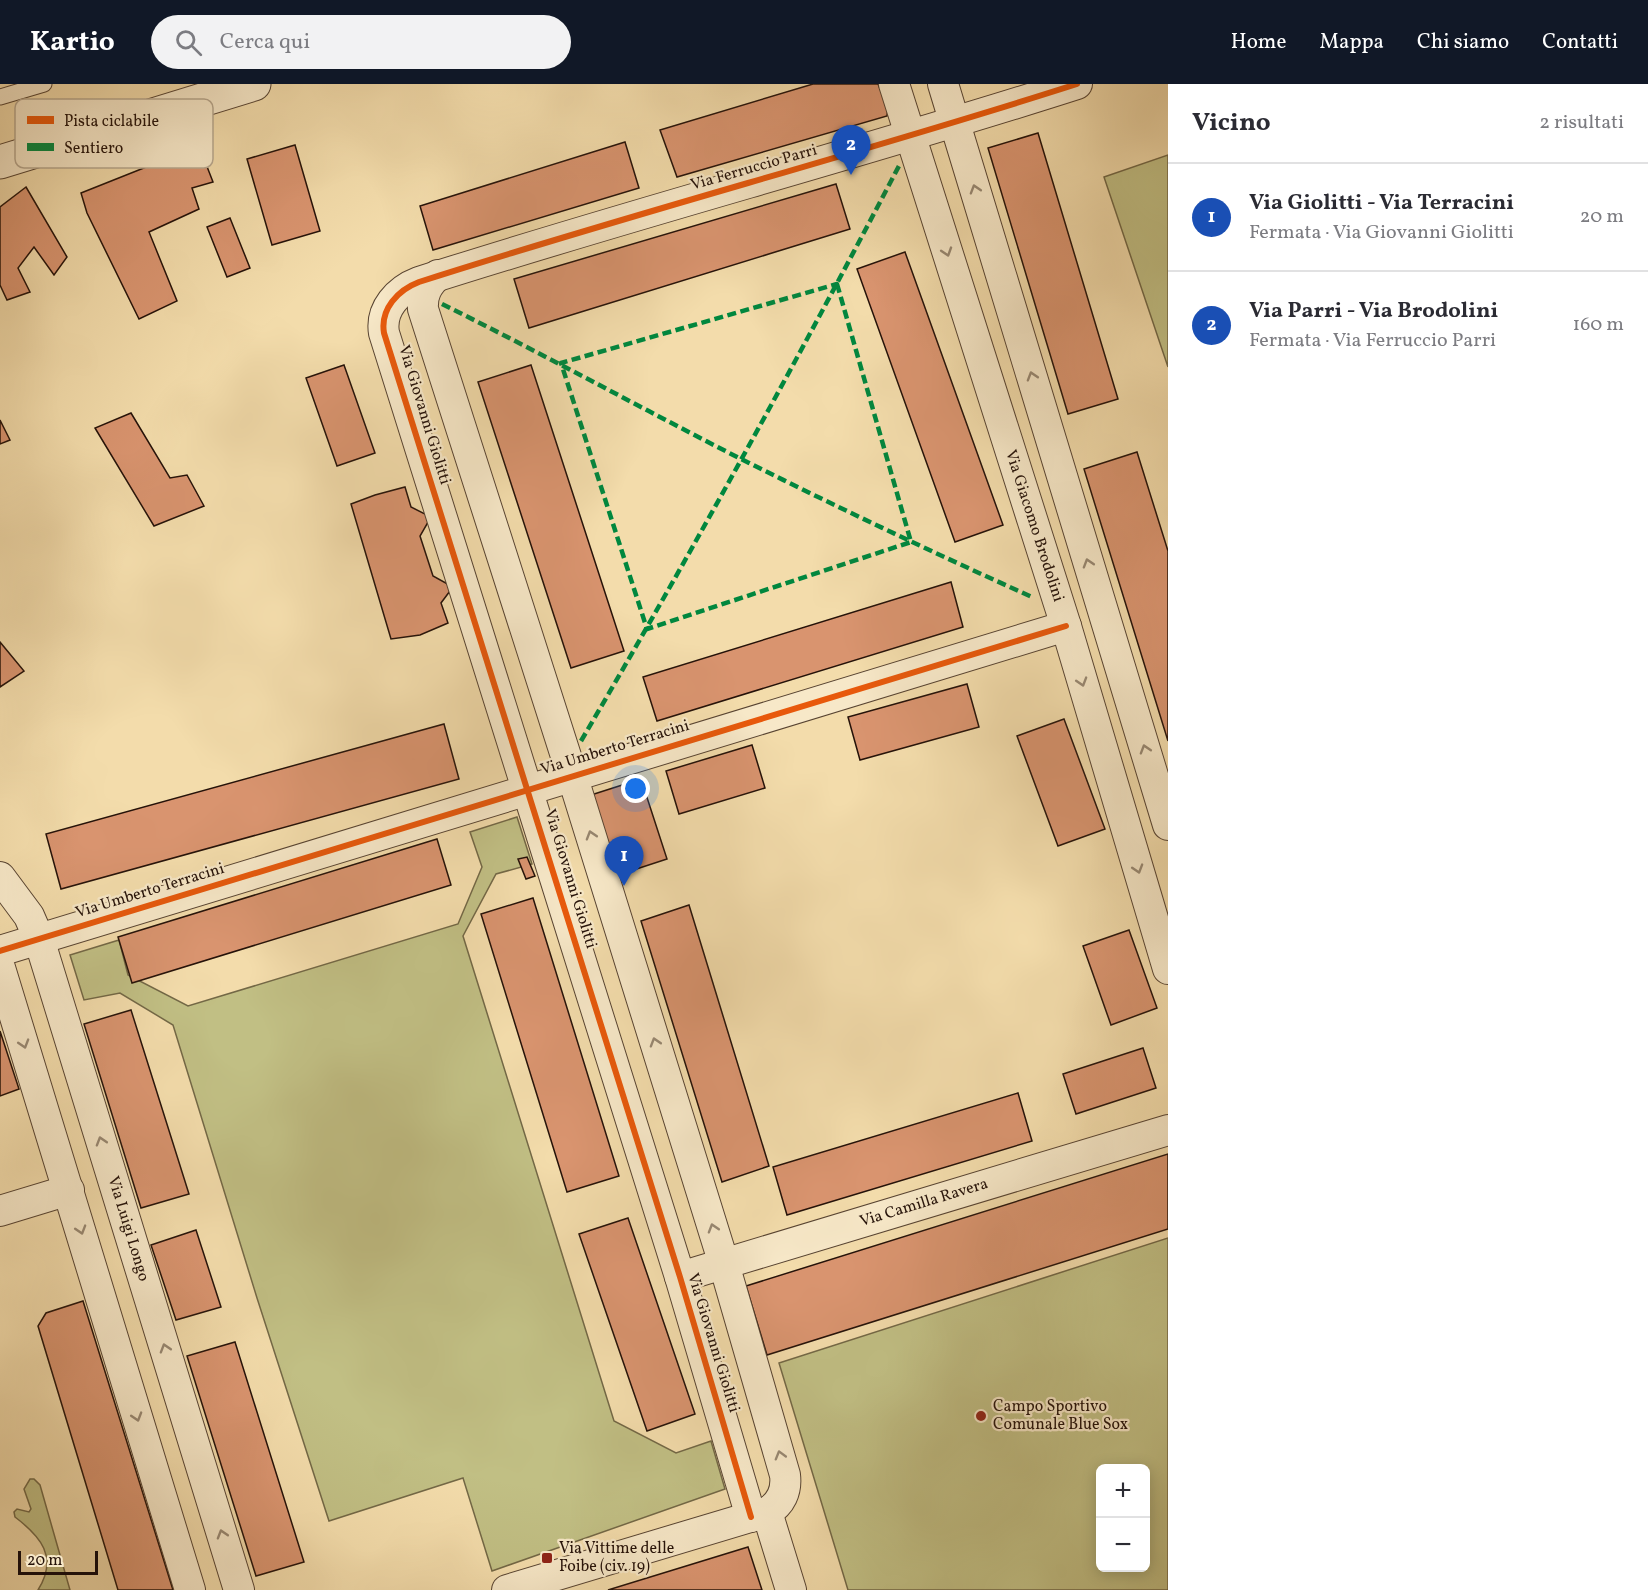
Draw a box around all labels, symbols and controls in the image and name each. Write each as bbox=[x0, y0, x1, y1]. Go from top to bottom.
search box bbox=[151, 15, 571, 69]
text: Kartio bbox=[30, 23, 115, 62]
icon: search bbox=[172, 26, 205, 59]
text: Cerca qui bbox=[220, 27, 310, 58]
text: Home bbox=[1231, 28, 1286, 57]
text: Mappa bbox=[1319, 28, 1384, 57]
text: Chi siamo bbox=[1417, 28, 1509, 57]
text: Contatti bbox=[1542, 28, 1618, 57]
legend bbox=[15, 99, 213, 168]
text: Vicino bbox=[1192, 105, 1271, 141]
text: 2 risultati bbox=[1539, 109, 1624, 137]
text: Pista ciclabile bbox=[64, 111, 159, 133]
pin: 2 bbox=[832, 126, 870, 175]
text: Sentiero bbox=[64, 138, 123, 160]
street label: Via Ferruccio Parri bbox=[688, 139, 820, 197]
one-way arrow bbox=[970, 184, 982, 195]
text: Via Giolitti - Via Terracini bbox=[1249, 188, 1514, 219]
text: 1 bbox=[1207, 203, 1216, 231]
text: 20 m bbox=[1580, 203, 1624, 231]
text: Fermata · Via Giovanni Giolitti bbox=[1249, 219, 1514, 247]
one-way arrow bbox=[940, 246, 952, 257]
text: Via Parri - Via Brodolini bbox=[1249, 296, 1498, 327]
text: 2 bbox=[1206, 311, 1217, 339]
text: 160 m bbox=[1572, 311, 1624, 339]
text: Fermata · Via Ferruccio Parri bbox=[1249, 327, 1496, 355]
street label: Via Giovanni Giolitti bbox=[392, 342, 456, 488]
one-way arrow bbox=[1027, 371, 1039, 382]
street label: Via Giacomo Brodolini bbox=[999, 447, 1069, 605]
one-way arrow bbox=[1083, 558, 1095, 569]
one-way arrow bbox=[1075, 676, 1087, 687]
street label: Via Umberto Terracini bbox=[538, 715, 692, 781]
one-way arrow bbox=[1140, 744, 1152, 755]
your location bbox=[621, 774, 650, 803]
street label: Via Giovanni Giolitti bbox=[538, 806, 602, 952]
one-way arrow bbox=[586, 830, 598, 841]
pin: 1 bbox=[604, 836, 644, 886]
street label: Via Umberto Terracini bbox=[73, 858, 227, 924]
one-way arrow bbox=[1131, 863, 1143, 874]
one-way arrow bbox=[650, 1037, 662, 1048]
one-way arrow bbox=[16, 1038, 29, 1049]
one-way arrow bbox=[96, 1136, 109, 1147]
street label: Via Camilla Ravera bbox=[857, 1173, 991, 1233]
street label: Via Luigi Longo bbox=[102, 1174, 154, 1284]
one-way arrow bbox=[707, 1223, 720, 1234]
one-way arrow bbox=[74, 1224, 86, 1235]
street label: Via Giovanni Giolitti bbox=[681, 1270, 745, 1416]
one-way arrow bbox=[160, 1343, 172, 1354]
place label: Campo Sportivo Comunale Blue Sox bbox=[993, 1396, 1128, 1436]
marker: Campo Sportivo Comunale Blue Sox bbox=[974, 1409, 988, 1423]
one-way arrow bbox=[130, 1411, 142, 1422]
one-way arrow bbox=[774, 1450, 787, 1460]
map controls bbox=[1096, 1464, 1150, 1572]
button: + bbox=[1096, 1464, 1150, 1518]
button: − bbox=[1096, 1518, 1150, 1572]
one-way arrow bbox=[217, 1529, 229, 1540]
place label: Via Vittime delle Foibe (civ. 19) bbox=[559, 1538, 674, 1578]
scale bar bbox=[18, 1548, 98, 1576]
text: 20 m bbox=[27, 1550, 62, 1572]
marker: Via Vittime delle Foibe (civ. 19) bbox=[540, 1551, 554, 1565]

